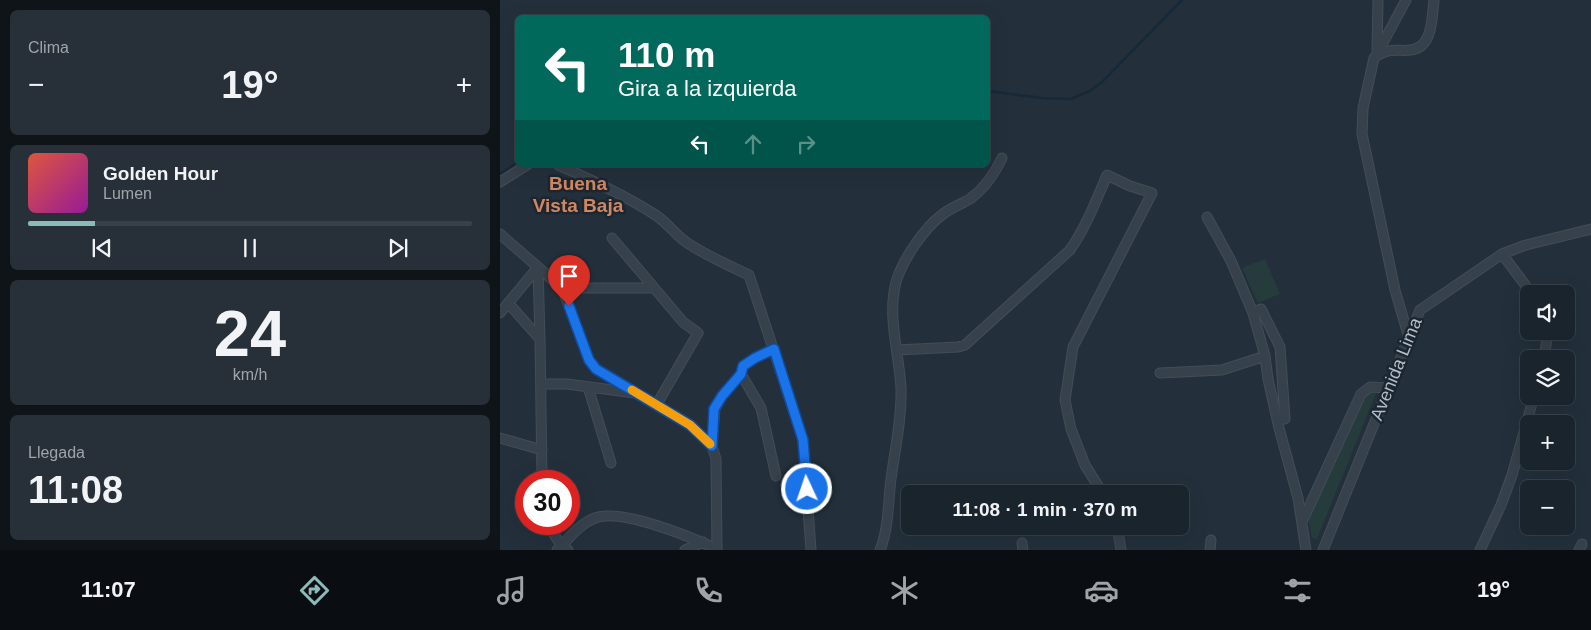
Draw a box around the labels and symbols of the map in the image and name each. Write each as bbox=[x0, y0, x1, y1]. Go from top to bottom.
district label: Buena Vista Baja bbox=[533, 173, 624, 216]
pin bbox=[548, 255, 590, 306]
street label: Avenida Lima bbox=[1366, 314, 1426, 423]
position arrow bbox=[780, 462, 832, 514]
speed limit sign: 30 bbox=[515, 470, 580, 535]

